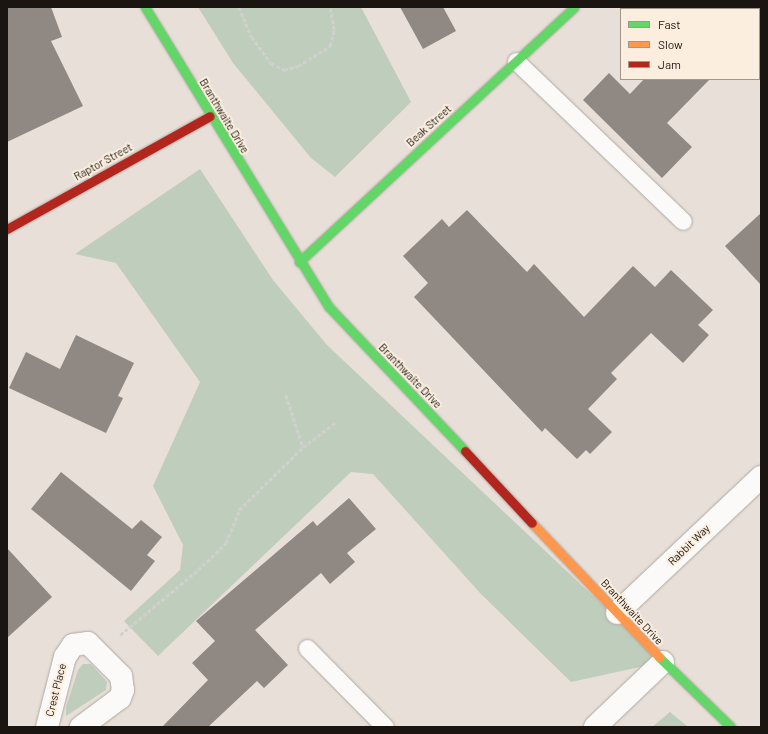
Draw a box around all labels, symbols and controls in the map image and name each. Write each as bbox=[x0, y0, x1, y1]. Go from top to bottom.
legend bbox=[620, 8, 760, 80]
text: Fast bbox=[658, 17, 681, 31]
text: Slow bbox=[658, 37, 683, 51]
text: Jam bbox=[658, 57, 681, 71]
street label: Branthwaite Drive bbox=[196, 76, 252, 156]
street label: Beak Street bbox=[404, 102, 454, 150]
street label: Raptor Street bbox=[72, 141, 134, 183]
street label: Branthwaite Drive bbox=[376, 341, 444, 411]
street label: Rabbit Way bbox=[665, 522, 713, 568]
street label: Branthwaite Drive bbox=[598, 576, 666, 648]
street label: Crest Place bbox=[43, 662, 69, 718]

